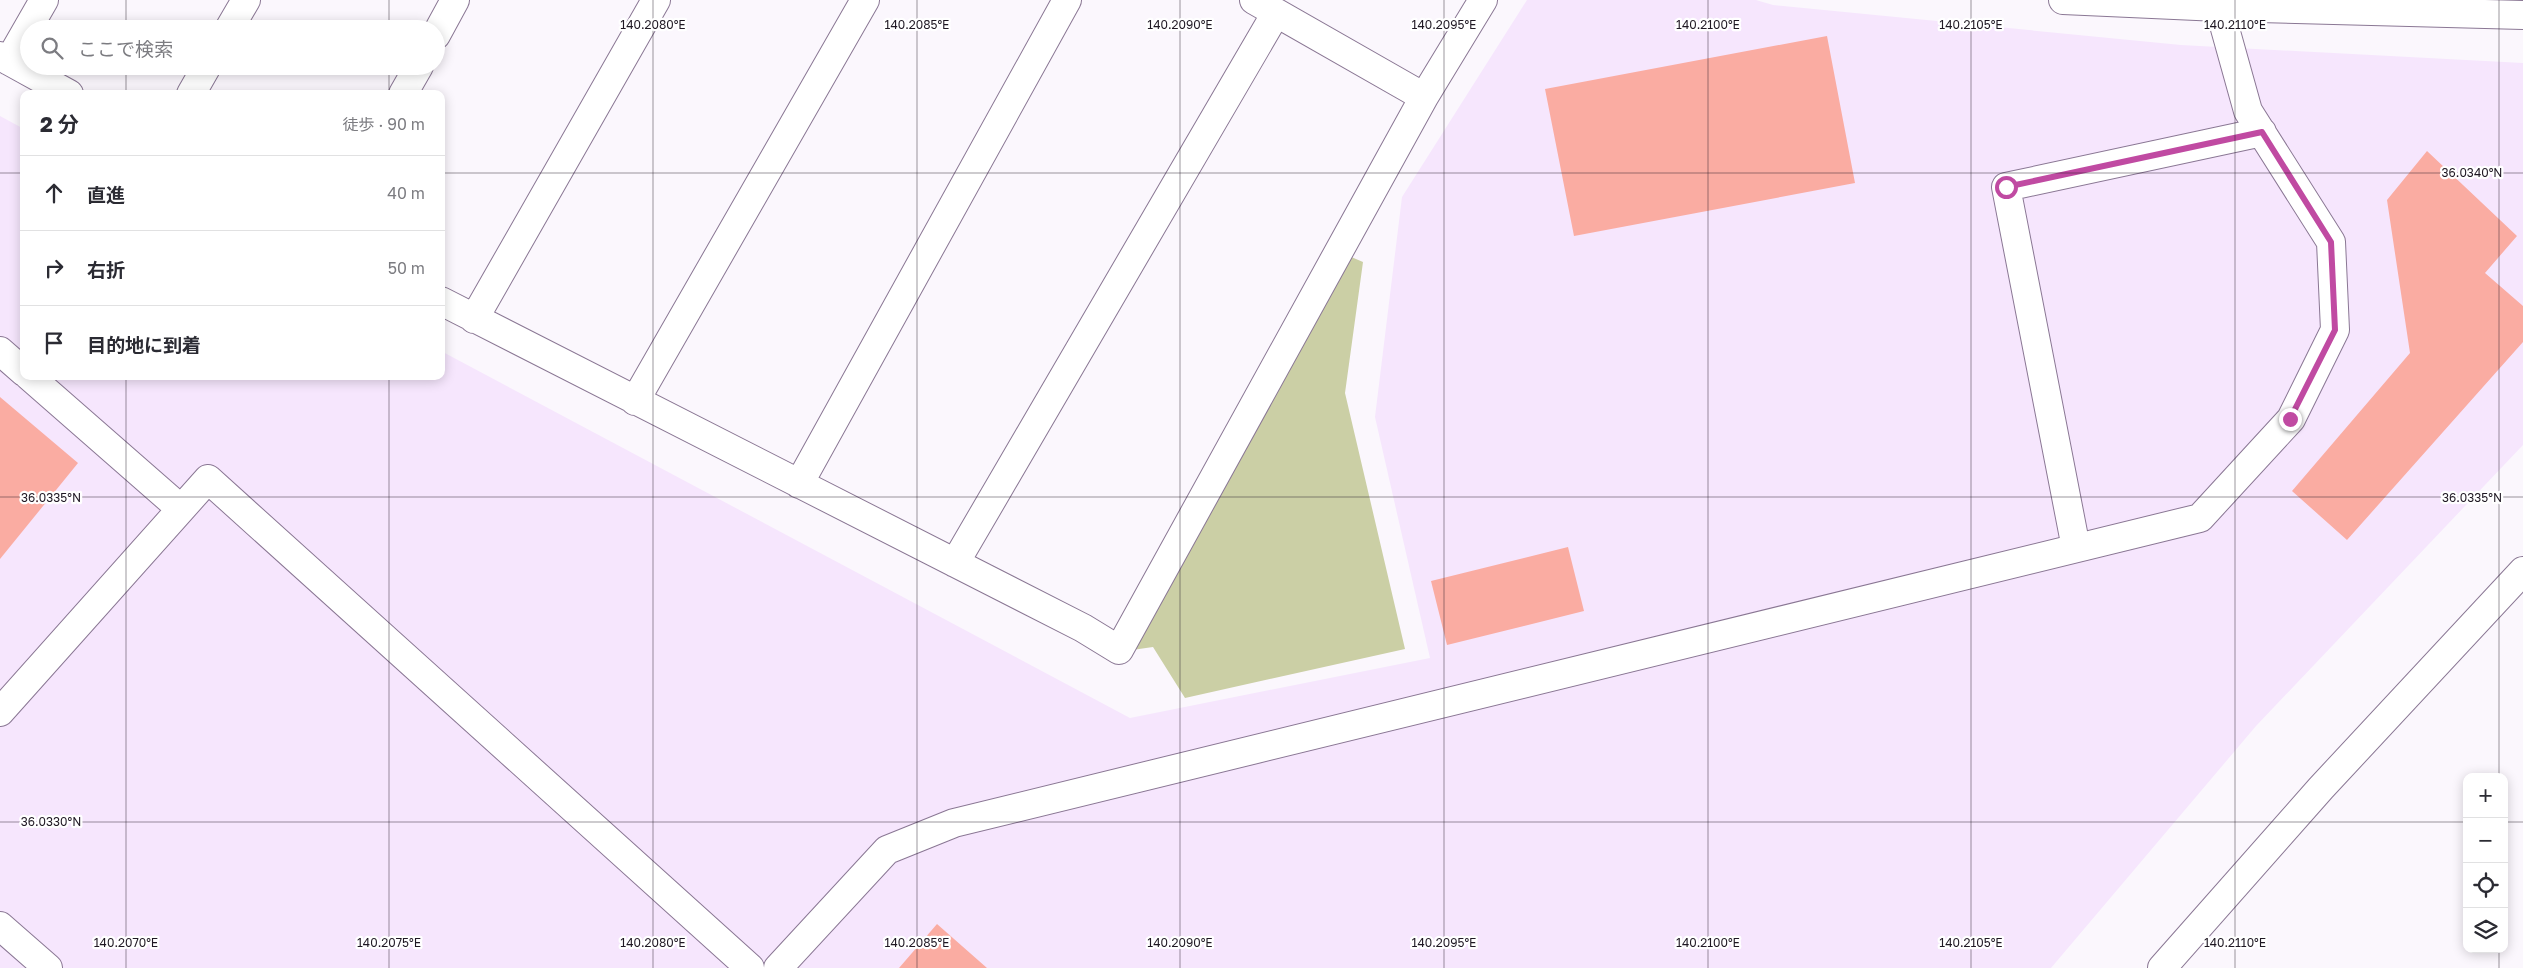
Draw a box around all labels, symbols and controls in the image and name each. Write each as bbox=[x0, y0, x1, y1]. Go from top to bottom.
text: 140.2080°E bbox=[620, 17, 686, 32]
text: 140.2085°E bbox=[885, 17, 949, 32]
text: 140.2090°E bbox=[1147, 17, 1213, 32]
text: 140.2095°E bbox=[1412, 17, 1476, 32]
text: 140.2100°E bbox=[1676, 17, 1740, 32]
text: 140.2105°E bbox=[1939, 17, 2003, 32]
text: 140.2110°E bbox=[2204, 17, 2266, 32]
search box bbox=[20, 20, 445, 75]
icon: search bbox=[38, 34, 66, 62]
text: ここで検索 bbox=[78, 37, 173, 60]
text: 2 分 bbox=[40, 111, 79, 137]
text: 徒歩 · 90 m bbox=[342, 114, 425, 134]
text: 36.0340°N bbox=[2442, 165, 2502, 180]
route start bbox=[1995, 176, 2018, 199]
icon: ahead bbox=[40, 179, 68, 207]
text: 直進 bbox=[87, 183, 125, 206]
text: 40 m bbox=[387, 183, 425, 203]
icon: right bbox=[40, 254, 68, 282]
text: 右折 bbox=[87, 258, 125, 281]
text: 50 m bbox=[388, 258, 425, 278]
icon: arrive bbox=[40, 329, 68, 357]
text: 目的地に到着 bbox=[87, 333, 201, 356]
route end bbox=[2279, 408, 2302, 431]
text: 36.0335°N bbox=[21, 490, 81, 505]
text: 36.0335°N bbox=[2442, 490, 2502, 505]
map controls bbox=[2463, 773, 2508, 953]
button: + bbox=[2463, 773, 2508, 818]
text: 36.0330°N bbox=[21, 814, 81, 829]
button: − bbox=[2463, 818, 2508, 863]
button: locate bbox=[2463, 863, 2508, 908]
button: layers bbox=[2463, 908, 2508, 953]
text: 140.2070°E bbox=[94, 935, 158, 950]
text: 140.2075°E bbox=[357, 935, 421, 950]
text: 140.2080°E bbox=[620, 935, 686, 950]
text: 140.2085°E bbox=[885, 935, 949, 950]
text: 140.2090°E bbox=[1147, 935, 1213, 950]
text: 140.2095°E bbox=[1412, 935, 1476, 950]
text: 140.2100°E bbox=[1676, 935, 1740, 950]
text: 140.2105°E bbox=[1939, 935, 2003, 950]
text: 140.2110°E bbox=[2204, 935, 2266, 950]

